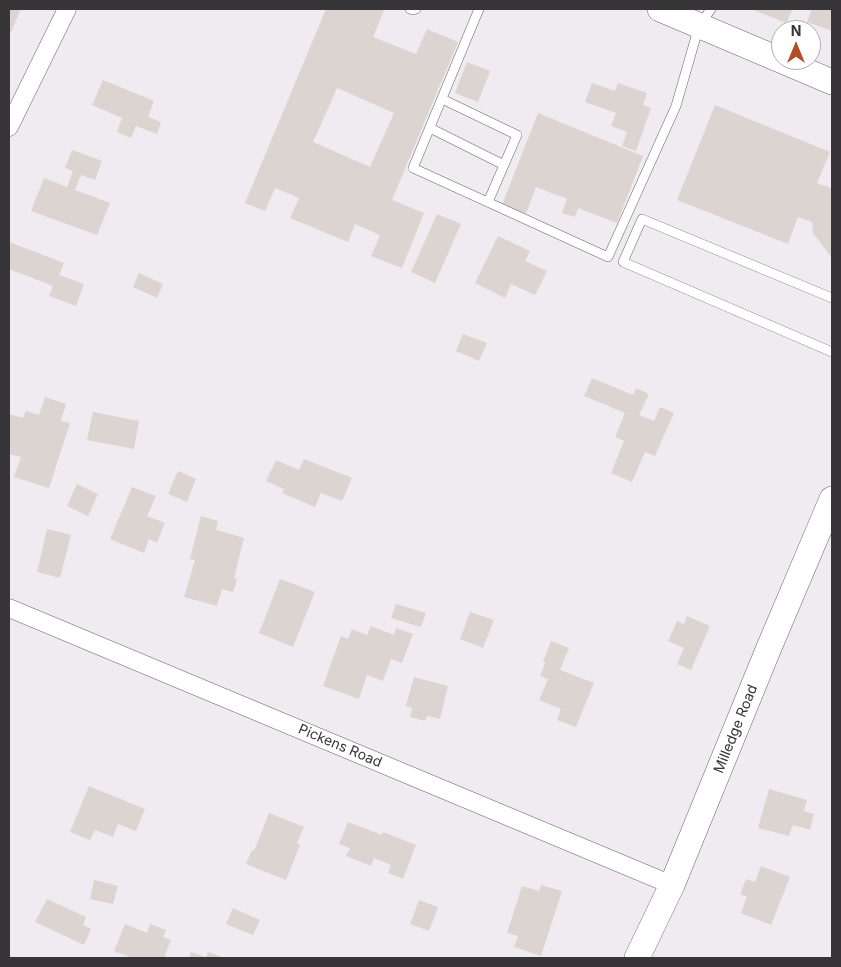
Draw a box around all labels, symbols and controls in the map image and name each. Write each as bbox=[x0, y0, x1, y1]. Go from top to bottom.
north arrow bbox=[771, 20, 821, 70]
text: N bbox=[791, 22, 801, 39]
street label: Milledge Road bbox=[711, 682, 761, 776]
street label: Pickens Road bbox=[296, 721, 384, 771]

